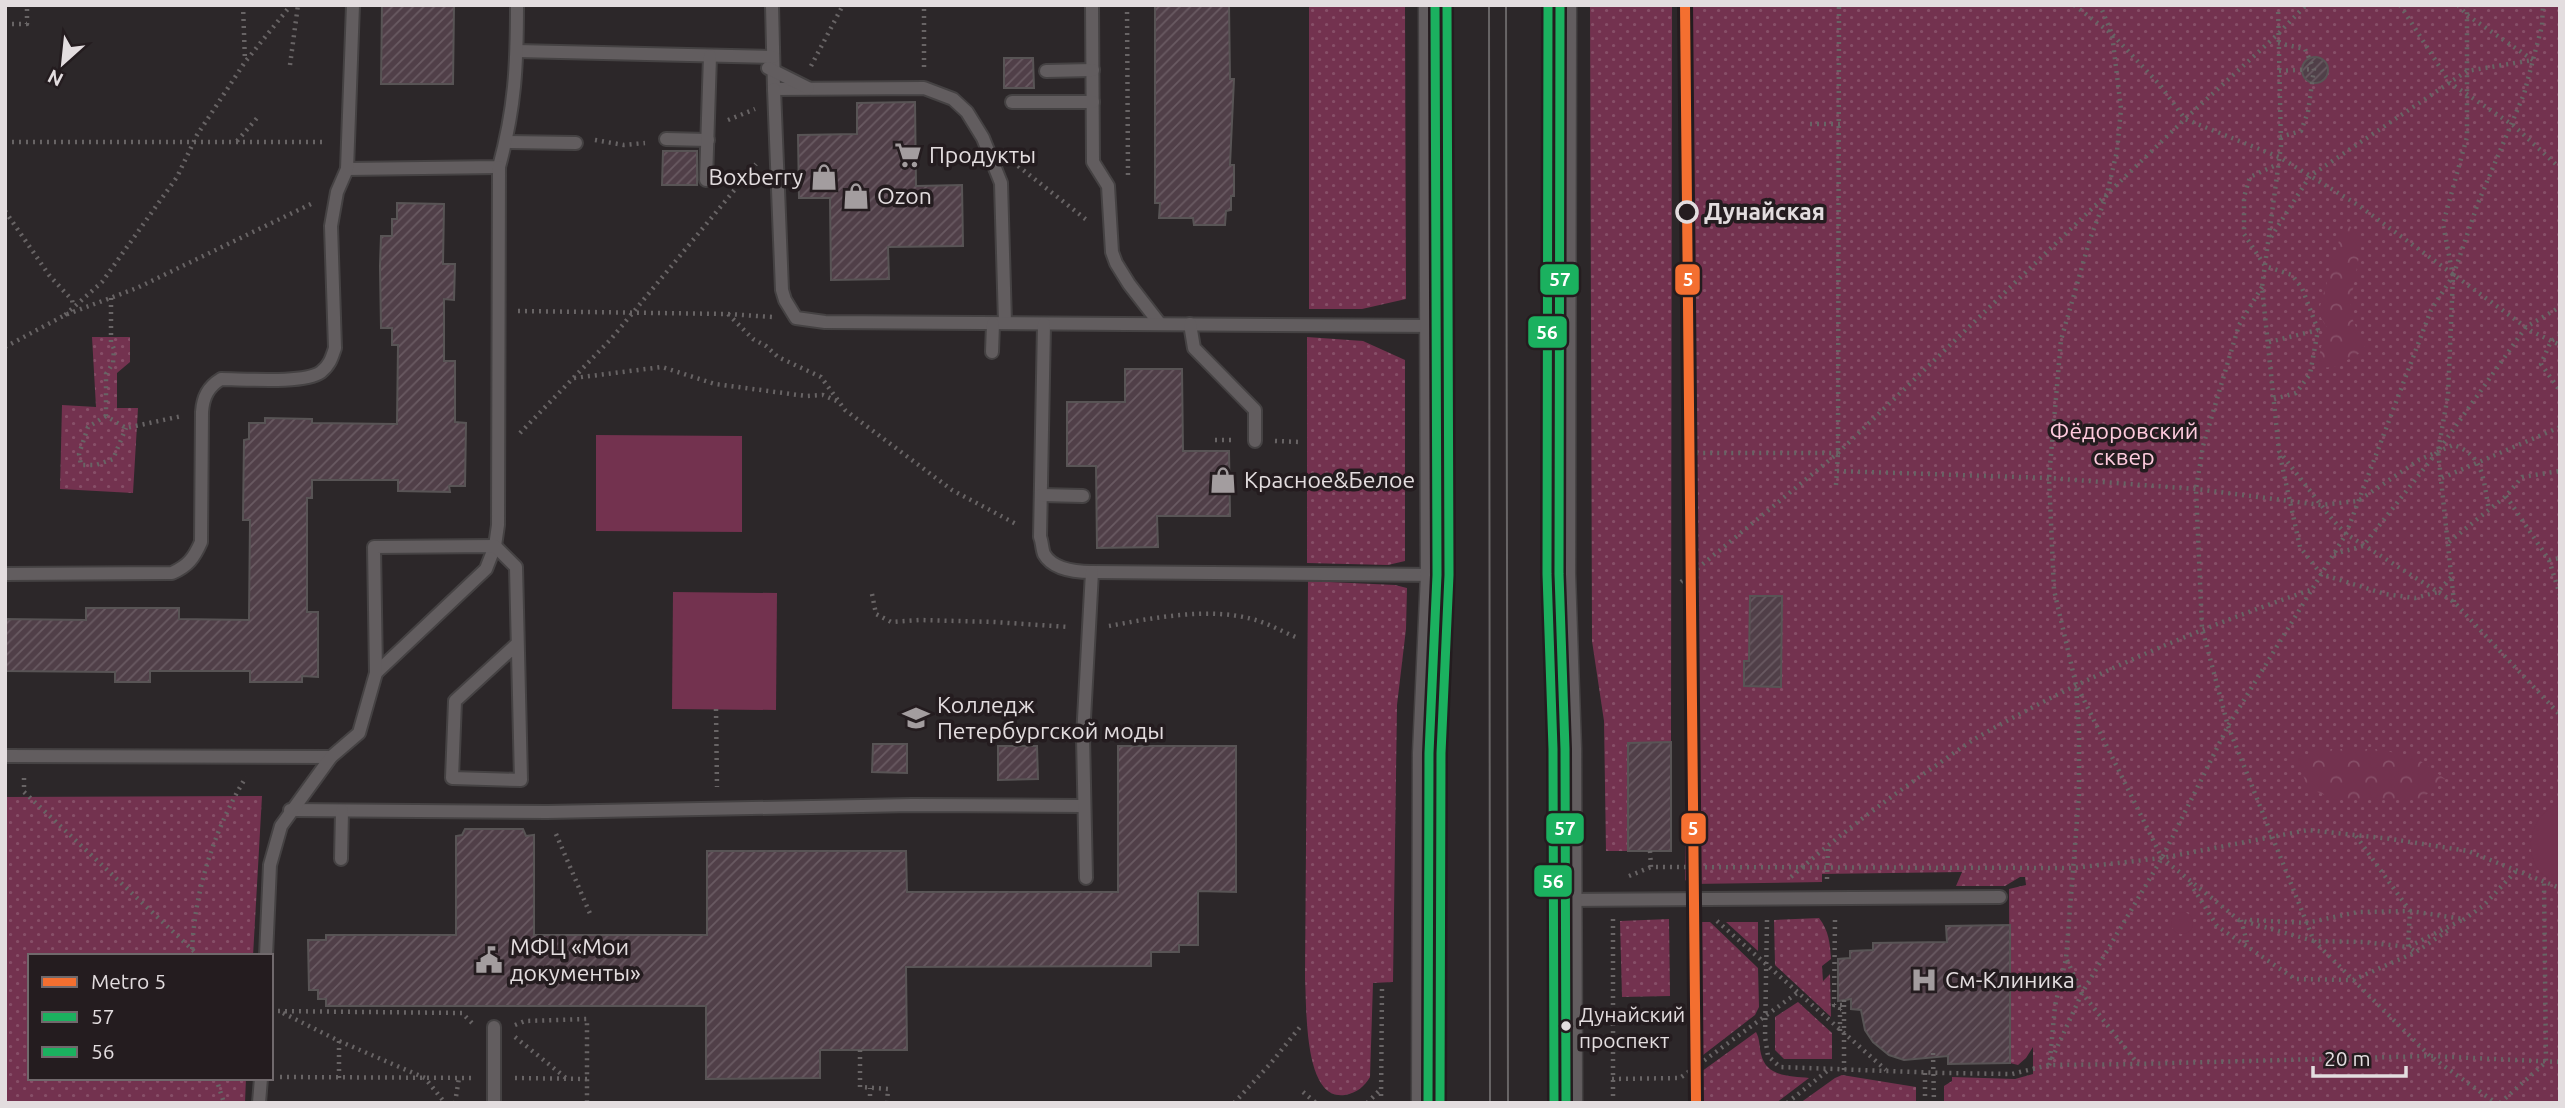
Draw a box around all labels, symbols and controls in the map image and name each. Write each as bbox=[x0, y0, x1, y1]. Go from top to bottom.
north arrow bbox=[28, 28, 98, 98]
text: N bbox=[44, 65, 67, 91]
supermarket icon: Продукты bbox=[893, 140, 923, 170]
place label: Продукты bbox=[929, 142, 1036, 167]
shop icon: Boxberry bbox=[809, 162, 839, 192]
place label: Boxberry bbox=[708, 164, 803, 189]
shop icon: Ozon bbox=[841, 181, 871, 211]
place label: Ozon bbox=[877, 183, 932, 208]
place label: Дунайская bbox=[1704, 199, 1825, 224]
marker: Дунайская bbox=[1676, 201, 1698, 223]
line badge: 57 bbox=[1539, 263, 1580, 296]
line badge: 5 bbox=[1674, 263, 1701, 296]
text: 57 bbox=[1549, 268, 1571, 290]
text: 5 bbox=[1683, 268, 1693, 290]
line badge: 56 bbox=[1527, 315, 1568, 349]
text: 56 bbox=[1536, 321, 1558, 343]
park label: Фёдоровский сквер bbox=[2050, 418, 2198, 469]
shop icon: Красное&Белое bbox=[1208, 465, 1238, 495]
place label: Красное&Белое bbox=[1244, 467, 1415, 492]
place label: Колледж Петербургской моды bbox=[937, 692, 1164, 743]
school or university icon: Колледж Петербургской моды bbox=[901, 703, 931, 733]
line badge: 57 bbox=[1545, 812, 1585, 845]
line badge: 5 bbox=[1680, 812, 1707, 845]
text: 57 bbox=[1554, 817, 1576, 839]
text: 5 bbox=[1688, 817, 1698, 839]
line badge: 56 bbox=[1533, 864, 1573, 898]
text: 56 bbox=[1542, 870, 1564, 892]
place label: МФЦ «Мои документы» bbox=[510, 934, 641, 985]
public building icon: МФЦ «Мои документы» bbox=[474, 945, 504, 975]
legend bbox=[28, 954, 273, 1080]
hospital icon: См-Клиника bbox=[1909, 965, 1939, 995]
place label: См-Клиника bbox=[1945, 967, 2075, 992]
text: Metro 5 bbox=[91, 969, 166, 993]
place label: Дунайский проспект bbox=[1579, 1002, 1685, 1052]
text: 57 bbox=[91, 1004, 115, 1028]
marker: Дунайский проспект bbox=[1559, 1019, 1573, 1033]
scale bar bbox=[2313, 1034, 2406, 1078]
text: 56 bbox=[91, 1039, 115, 1063]
text: 20 m bbox=[2324, 1046, 2371, 1070]

